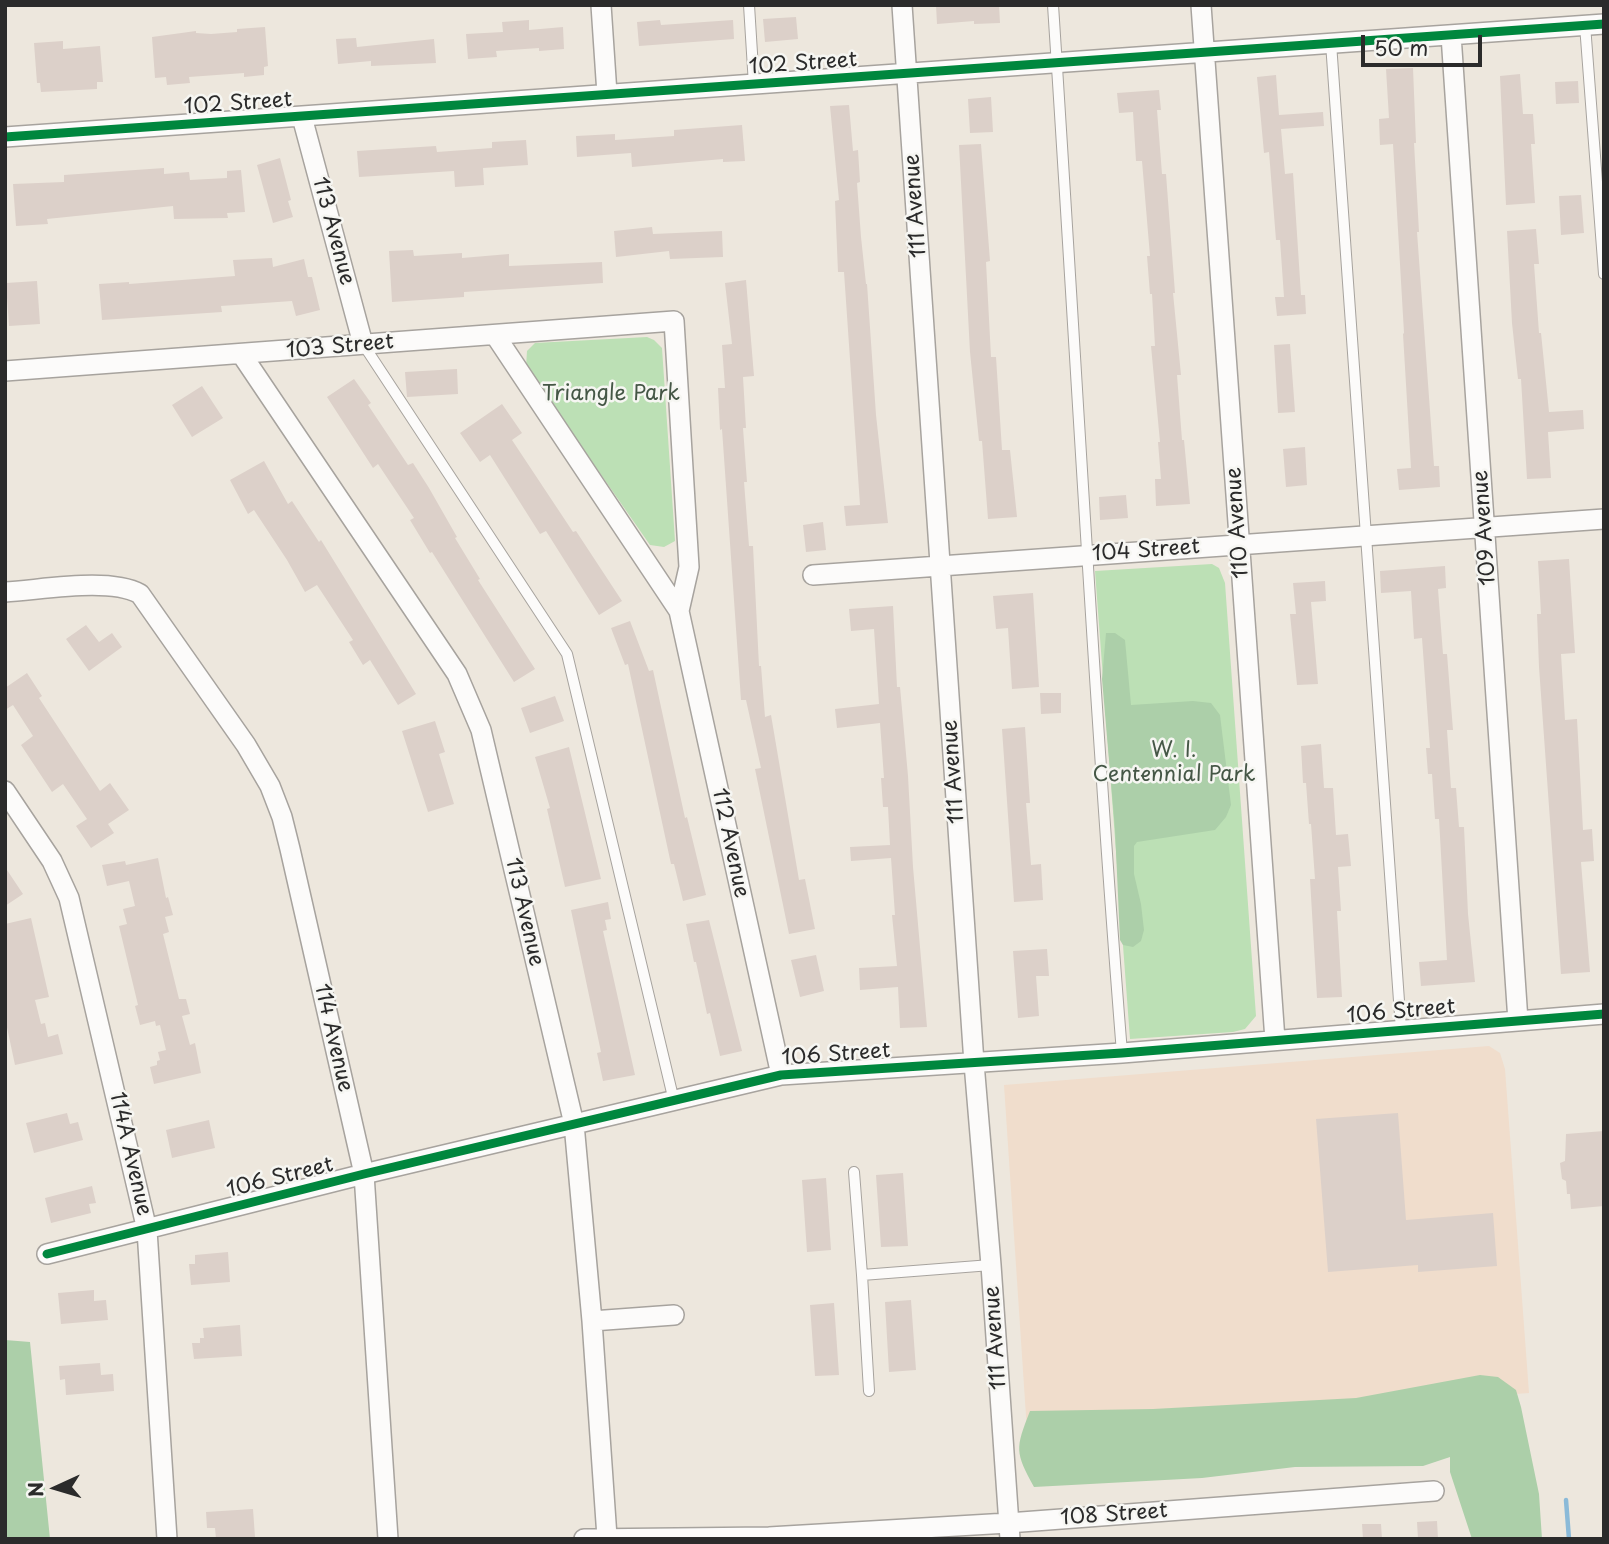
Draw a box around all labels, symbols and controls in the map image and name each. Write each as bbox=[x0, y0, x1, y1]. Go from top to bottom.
scale bar bbox=[1364, 21, 1485, 65]
text: 50 m bbox=[1374, 31, 1428, 63]
street label: 102 Street bbox=[748, 48, 858, 80]
street label: 102 Street bbox=[183, 88, 293, 120]
street label: 111 Avenue bbox=[900, 153, 932, 259]
street label: 113 Avenue bbox=[307, 174, 359, 288]
street label: 103 Street bbox=[285, 330, 395, 364]
park label: Triangle Park bbox=[542, 381, 680, 407]
street label: 110 Avenue bbox=[1222, 466, 1254, 580]
street label: 109 Avenue bbox=[1468, 469, 1502, 587]
street label: 104 Street bbox=[1091, 535, 1201, 567]
street label: 111 Avenue bbox=[938, 719, 970, 825]
park label: W. I. Centennial Park bbox=[1093, 738, 1255, 788]
street label: 112 Avenue bbox=[706, 786, 754, 900]
street label: 113 Avenue bbox=[499, 855, 549, 969]
street label: 114 Avenue bbox=[308, 981, 358, 1095]
street label: 106 Street bbox=[1346, 995, 1456, 1029]
street label: 106 Street bbox=[781, 1039, 891, 1071]
street label: 114A Avenue bbox=[104, 1090, 156, 1218]
street label: 106 Street bbox=[224, 1153, 336, 1203]
street label: 111 Avenue bbox=[980, 1285, 1012, 1391]
north arrow bbox=[21, 1453, 91, 1523]
text: N bbox=[21, 1481, 50, 1498]
street label: 108 Street bbox=[1060, 1499, 1168, 1531]

